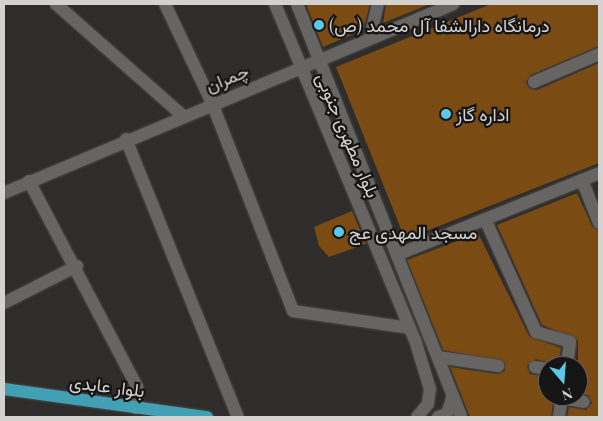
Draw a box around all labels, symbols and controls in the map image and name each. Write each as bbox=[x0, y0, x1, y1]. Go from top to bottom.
place label: درمانگاه دارالشفا آل محمد (ص) bbox=[329, 14, 550, 36]
marker: درمانگاه دارالشفا آل محمد (ص) bbox=[313, 19, 325, 31]
street label: چمران bbox=[202, 60, 252, 96]
street label: بلوار مطهری جنوبی bbox=[312, 69, 384, 201]
place label: اداره گاز bbox=[456, 103, 509, 125]
marker: اداره گاز bbox=[440, 108, 452, 120]
place label: مسجد المهدی عج bbox=[349, 221, 477, 243]
marker: مسجد المهدی عج bbox=[333, 226, 345, 238]
north arrow bbox=[538, 356, 588, 406]
street label: بلوار عابدی bbox=[68, 371, 146, 401]
text: N bbox=[560, 384, 575, 405]

